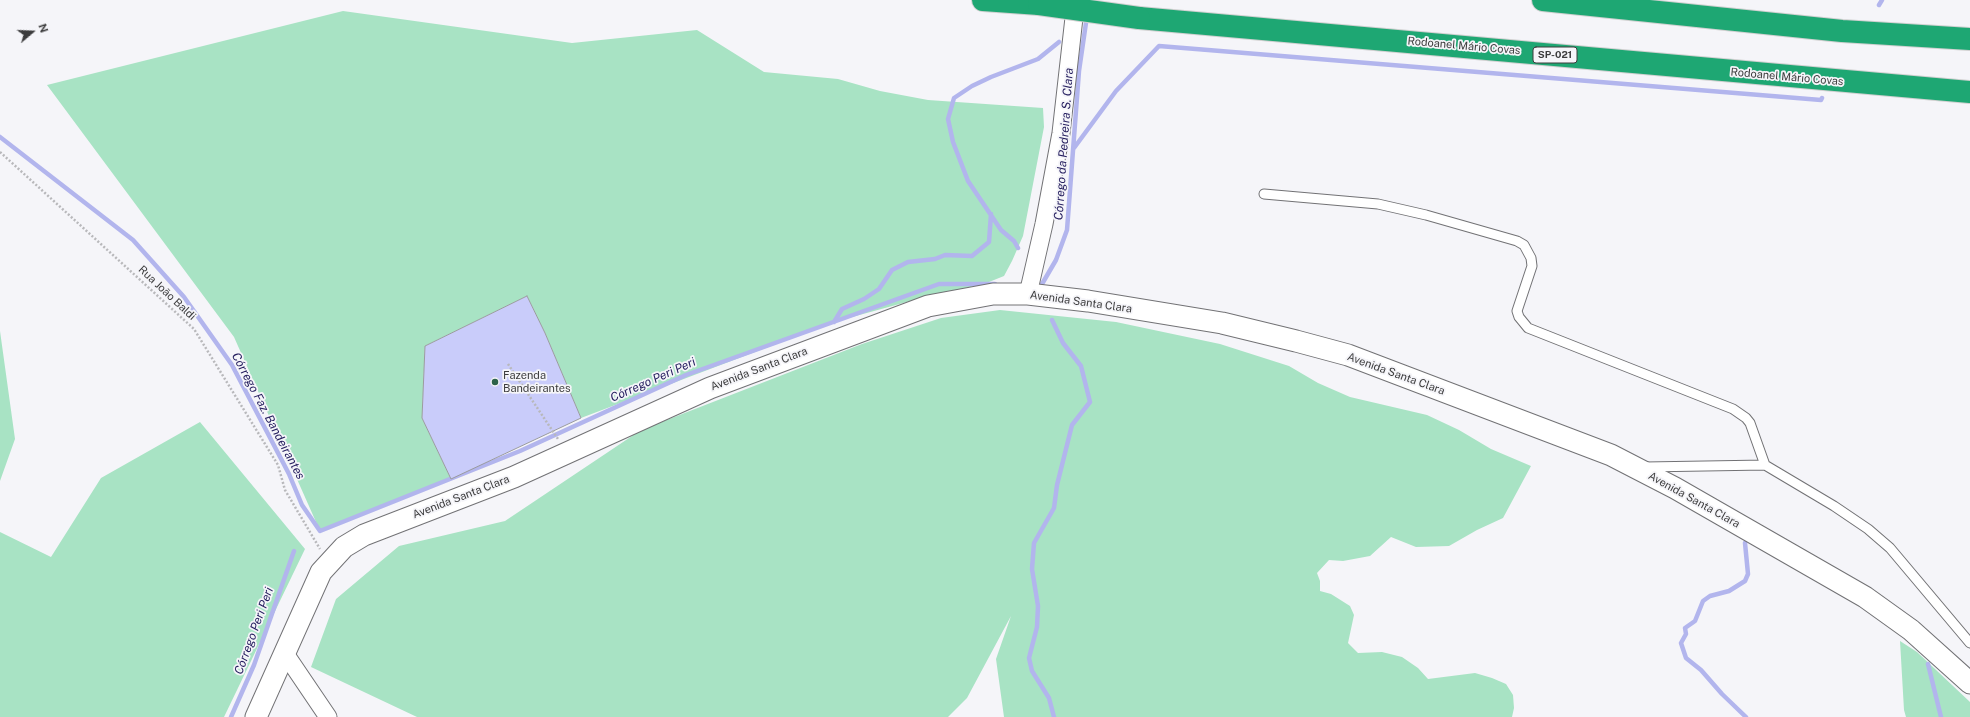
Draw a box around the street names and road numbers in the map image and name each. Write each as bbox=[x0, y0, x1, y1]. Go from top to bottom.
street label: Rodoanel Mário Covas bbox=[1407, 34, 1521, 58]
road number: SP-021 bbox=[1533, 47, 1577, 63]
street label: Rodoanel Mário Covas bbox=[1730, 65, 1844, 89]
street label: Rua João Baldi bbox=[136, 263, 198, 323]
street label: Avenida Santa Clara bbox=[1029, 288, 1133, 316]
street label: Avenida Santa Clara bbox=[709, 344, 809, 394]
street label: Avenida Santa Clara bbox=[1345, 350, 1447, 398]
street label: Avenida Santa Clara bbox=[1646, 469, 1742, 531]
street label: Avenida Santa Clara bbox=[411, 472, 511, 522]

